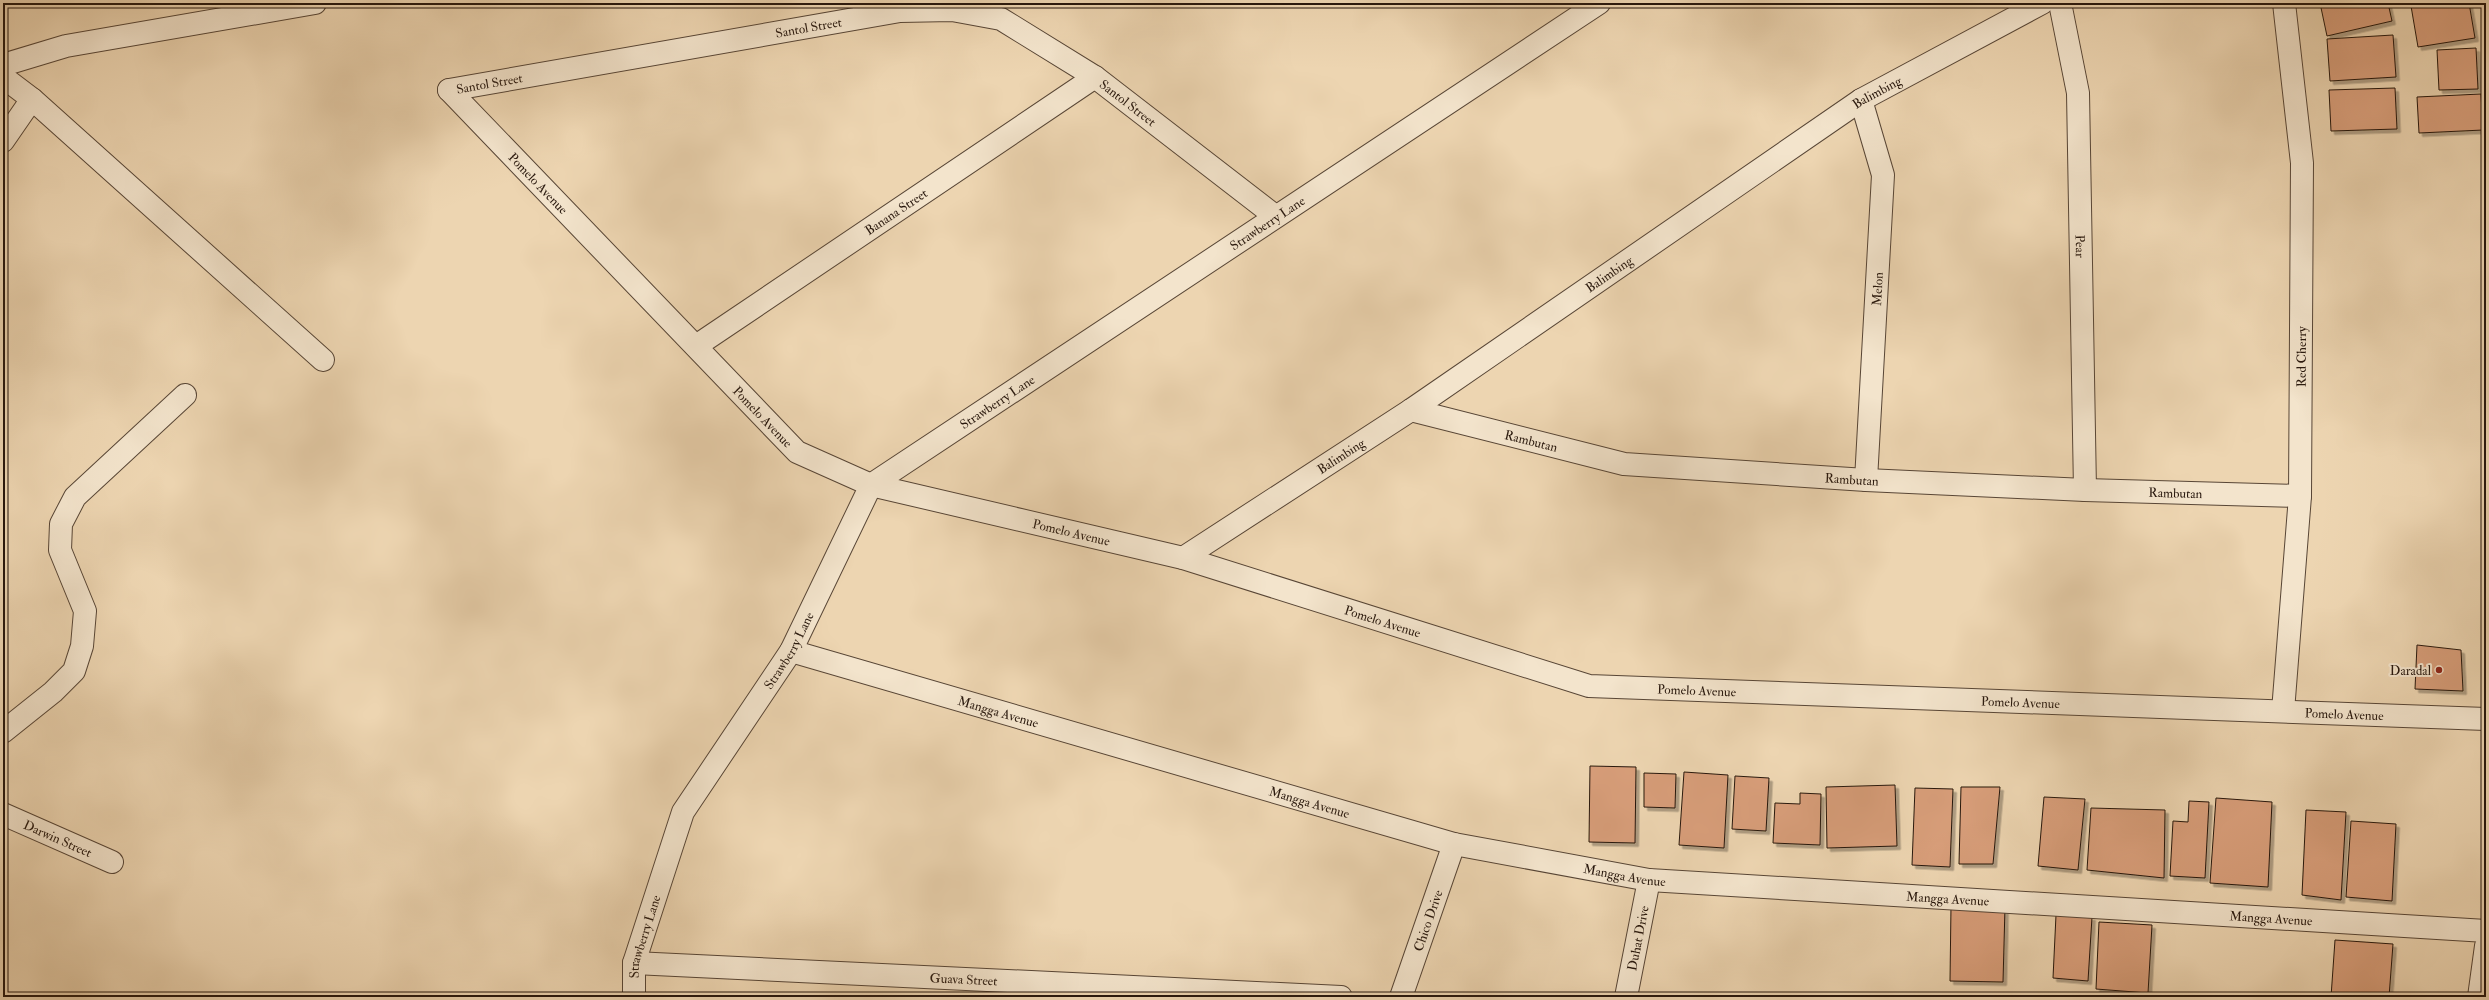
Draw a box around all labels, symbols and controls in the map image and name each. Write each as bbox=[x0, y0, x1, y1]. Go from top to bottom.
street label: Santol Street bbox=[774, 14, 843, 42]
street label: Santol Street bbox=[455, 70, 524, 98]
street label: Balimbing bbox=[1850, 73, 1905, 113]
street label: Santol Street bbox=[1096, 77, 1159, 130]
street label: Pomelo Avenue bbox=[505, 150, 571, 218]
street label: Banana Street bbox=[862, 185, 931, 239]
street label: Strawberry Lane bbox=[1227, 193, 1309, 254]
street label: Pear bbox=[2072, 235, 2088, 258]
street label: Balimbing bbox=[1583, 252, 1636, 296]
street label: Melon bbox=[1869, 271, 1887, 306]
street label: Red Cherry bbox=[2294, 326, 2311, 387]
street label: Strawberry Lane bbox=[957, 372, 1038, 433]
street label: Pomelo Avenue bbox=[729, 383, 796, 452]
street label: Rambutan bbox=[1503, 427, 1559, 456]
street label: Balimbing bbox=[1314, 435, 1369, 478]
street label: Rambutan bbox=[1824, 470, 1879, 490]
street label: Rambutan bbox=[2148, 485, 2203, 502]
street label: Pomelo Avenue bbox=[1031, 516, 1112, 550]
street label: Pomelo Avenue bbox=[1342, 602, 1423, 642]
street label: Strawberry Lane bbox=[761, 609, 818, 692]
place label: Daradal bbox=[2390, 663, 2432, 679]
marker: Daradal bbox=[2434, 665, 2444, 675]
street label: Pomelo Avenue bbox=[1657, 682, 1737, 700]
street label: Mangga Avenue bbox=[956, 693, 1041, 732]
street label: Pomelo Avenue bbox=[1981, 693, 2061, 712]
street label: Pomelo Avenue bbox=[2304, 705, 2384, 724]
street label: Mangga Avenue bbox=[1267, 784, 1352, 822]
street label: Darwin Street bbox=[21, 817, 94, 861]
street label: Mangga Avenue bbox=[1582, 861, 1667, 890]
street label: Chico Drive bbox=[1410, 888, 1447, 954]
street label: Mangga Avenue bbox=[1906, 889, 1990, 910]
street label: Strawberry Lane bbox=[627, 893, 665, 978]
street label: Duhat Drive bbox=[1624, 904, 1653, 972]
street label: Mangga Avenue bbox=[2229, 908, 2314, 929]
street label: Guava Street bbox=[929, 970, 998, 989]

